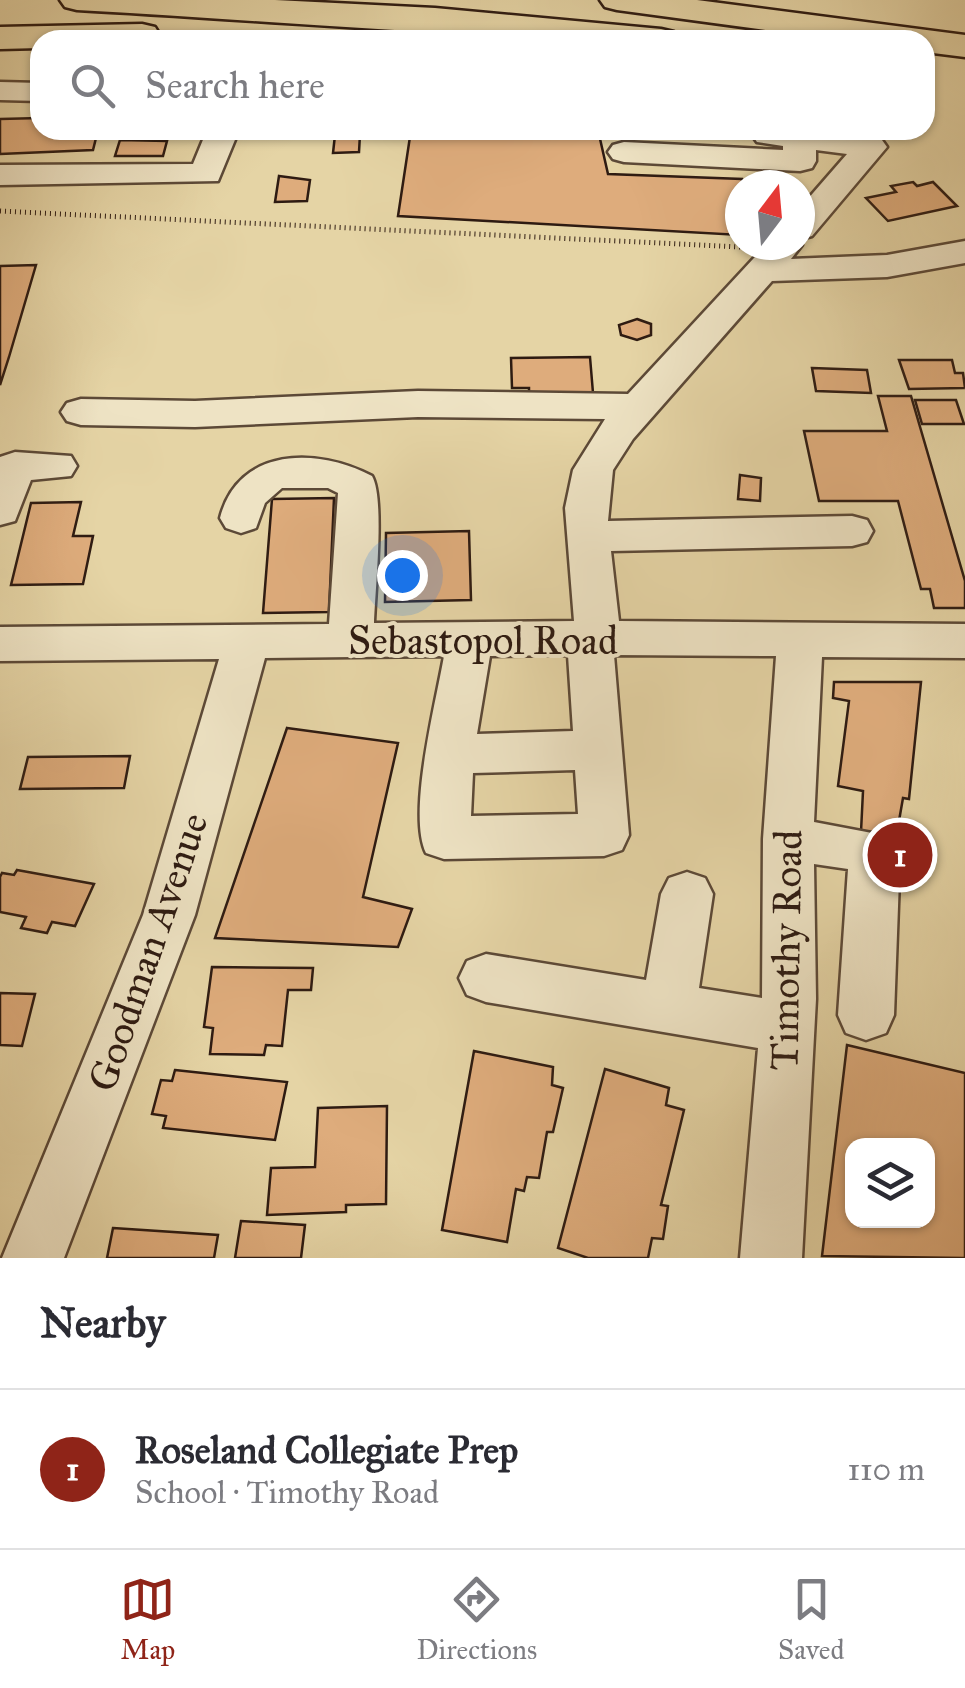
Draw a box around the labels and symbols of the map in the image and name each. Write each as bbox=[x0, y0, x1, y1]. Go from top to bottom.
north arrow bbox=[725, 170, 815, 260]
your location bbox=[377, 550, 428, 601]
street label: Sebastopol Road bbox=[348, 616, 618, 665]
street label: Goodman Avenue bbox=[77, 806, 219, 1098]
pin: 1 bbox=[868, 818, 932, 892]
street label: Timothy Road bbox=[759, 829, 813, 1071]

